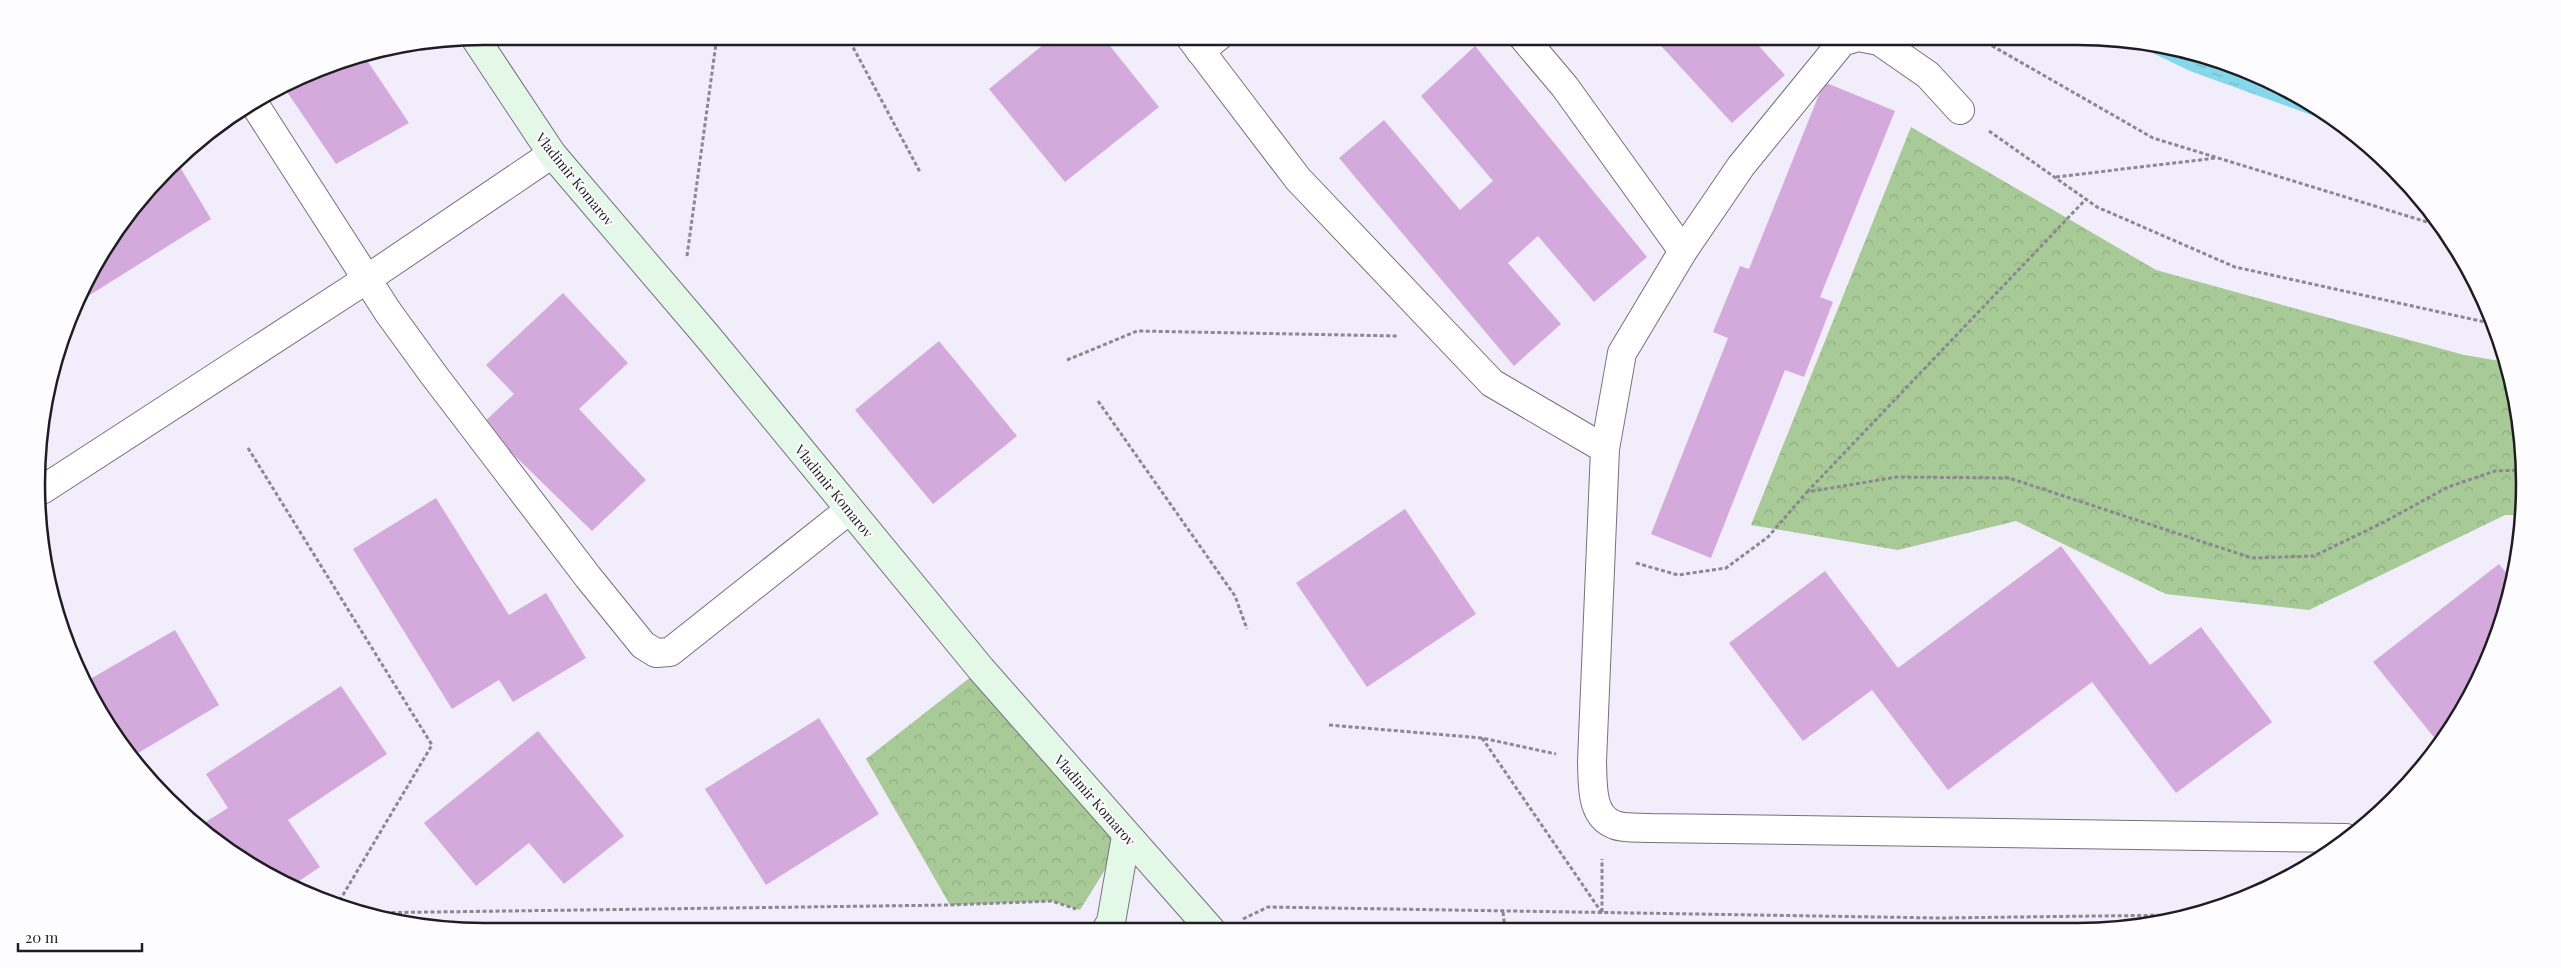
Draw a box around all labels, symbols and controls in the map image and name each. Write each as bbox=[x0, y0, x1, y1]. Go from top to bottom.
street label: Vladimir Komarov bbox=[531, 128, 619, 230]
street label: Vladimir Komarov bbox=[790, 440, 878, 542]
street label: Vladimir Komarov bbox=[1050, 750, 1140, 850]
scale bar bbox=[18, 920, 141, 952]
text: 20 m bbox=[25, 927, 59, 947]

